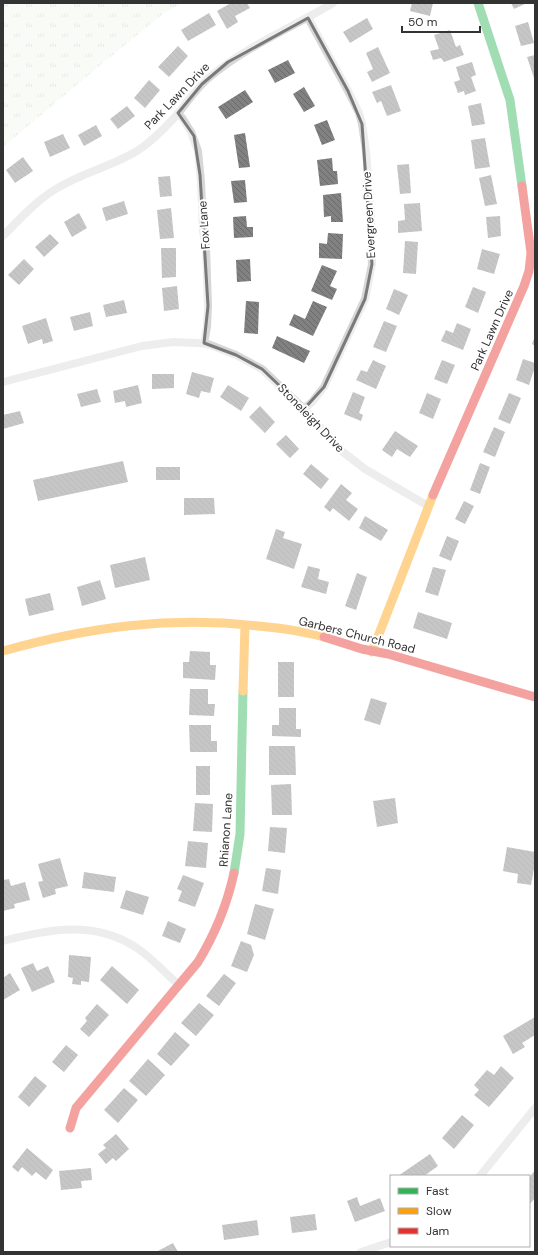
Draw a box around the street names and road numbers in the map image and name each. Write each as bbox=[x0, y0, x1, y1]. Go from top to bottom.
street label: Park Lawn Drive bbox=[141, 59, 213, 133]
street label: Evergreen Drive bbox=[359, 171, 379, 259]
street label: Fox Lane bbox=[194, 200, 214, 250]
street label: Park Lawn Drive bbox=[467, 287, 517, 373]
street label: Stoneleigh Drive bbox=[274, 380, 348, 456]
street label: Garbers Church Road bbox=[297, 613, 417, 657]
street label: Rhianon Lane bbox=[215, 792, 237, 868]

